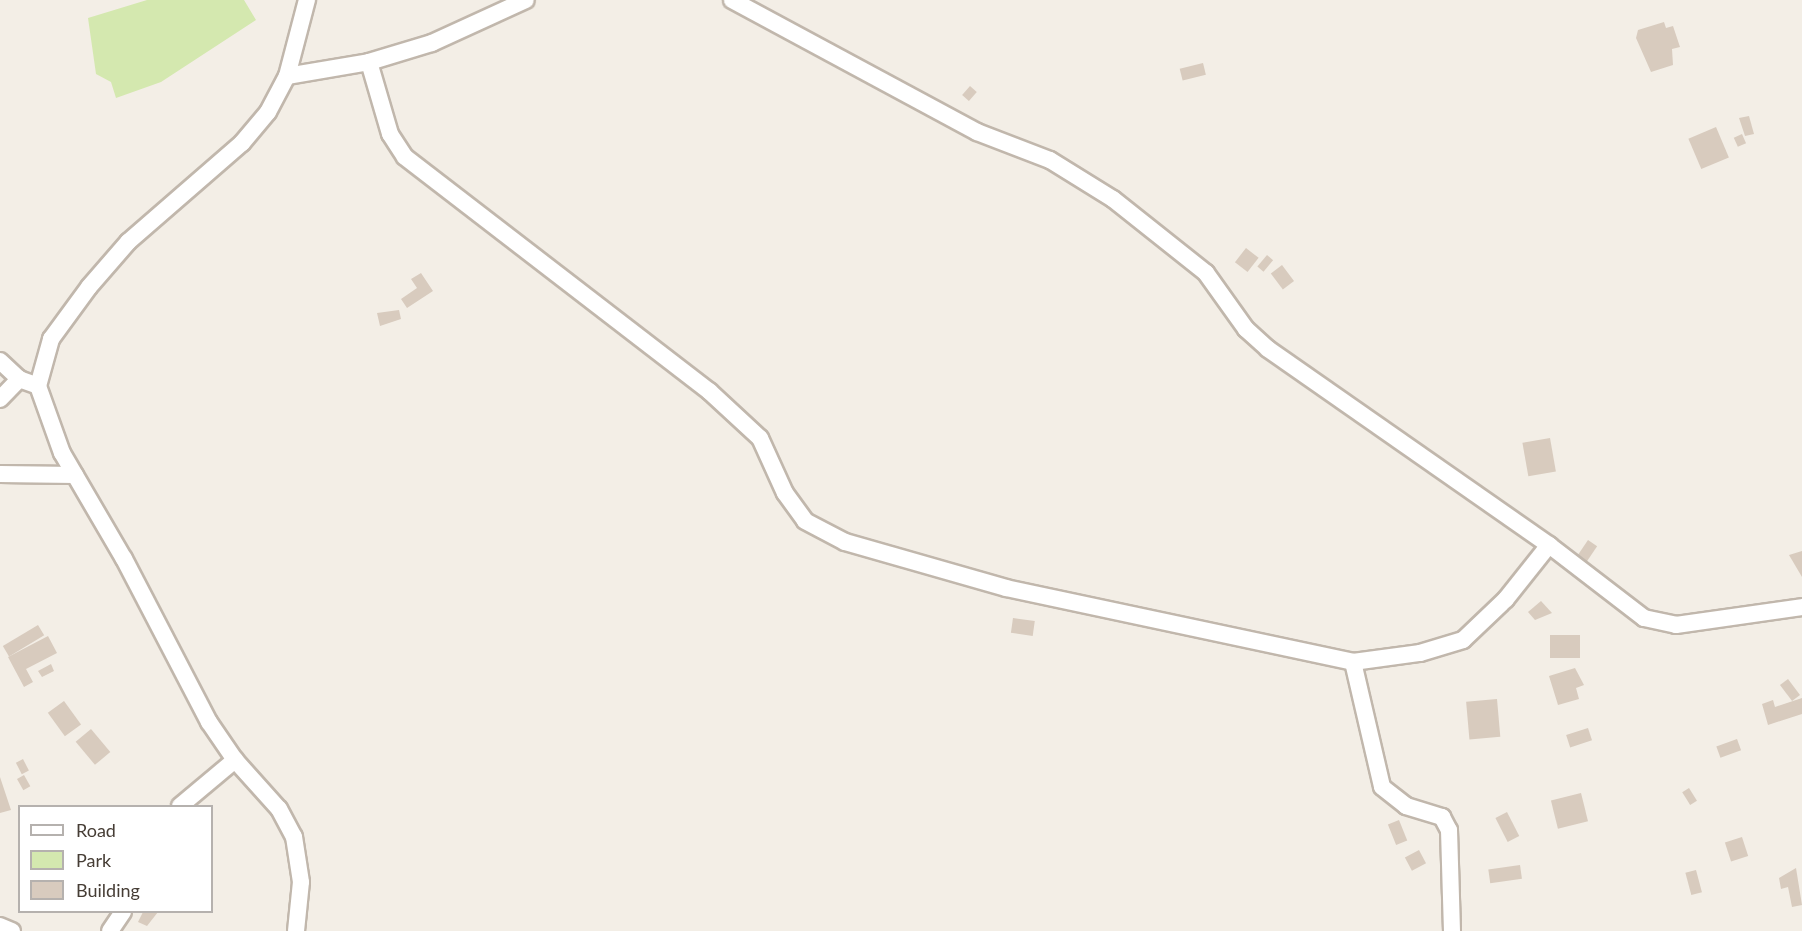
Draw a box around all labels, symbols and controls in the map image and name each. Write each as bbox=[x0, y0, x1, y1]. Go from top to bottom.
legend bbox=[18, 805, 213, 913]
text: Road bbox=[76, 819, 116, 841]
text: Park bbox=[76, 849, 111, 871]
text: Building bbox=[76, 879, 140, 901]

